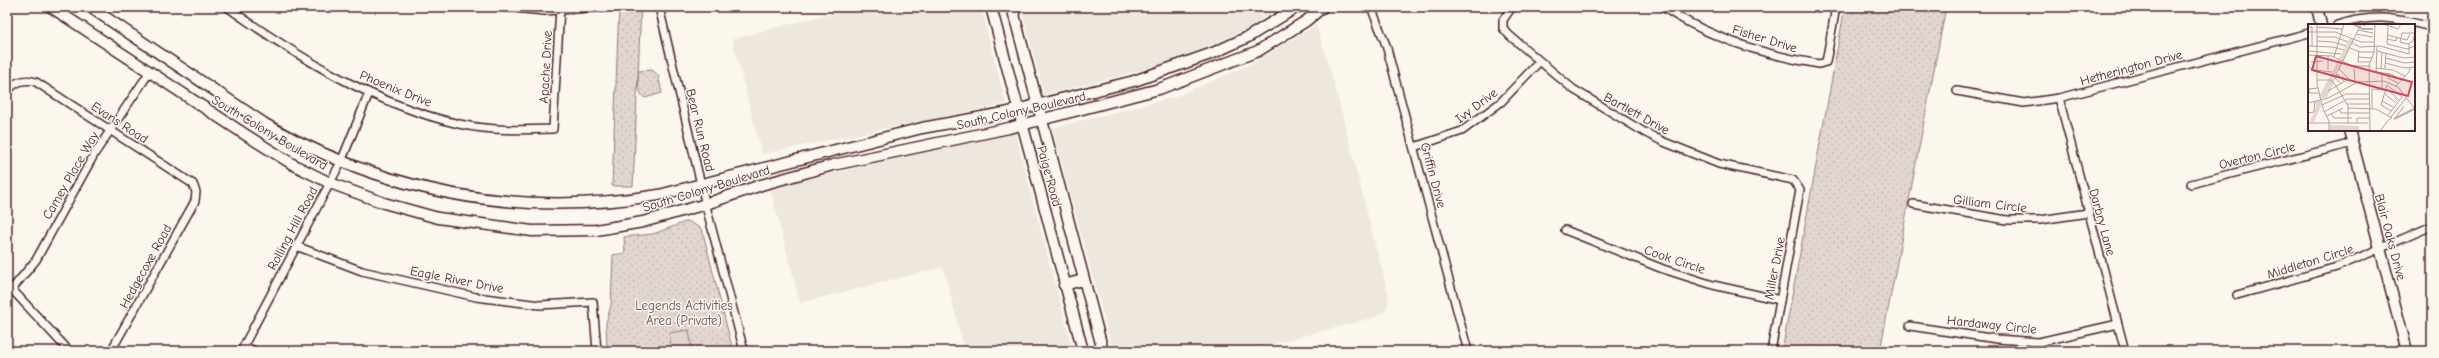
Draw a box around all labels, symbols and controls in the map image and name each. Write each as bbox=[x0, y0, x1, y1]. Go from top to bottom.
street label: Fisher Drive bbox=[1731, 22, 1799, 56]
inset map bbox=[2308, 24, 2415, 131]
street label: Apache Drive bbox=[536, 30, 555, 104]
street label: Hetherington Drive bbox=[2078, 47, 2184, 88]
street label: Phoenix Drive bbox=[358, 67, 434, 110]
street label: Ivy Drive bbox=[1452, 84, 1501, 126]
street label: Bear Run Road bbox=[683, 87, 718, 173]
street label: South Colony Boulevard bbox=[955, 88, 1087, 133]
street label: Bartlett Drive bbox=[1601, 89, 1673, 138]
street label: South Colony Boulevard bbox=[209, 92, 330, 173]
street label: Evans Road bbox=[88, 99, 151, 146]
street label: Camey Place Way bbox=[39, 128, 102, 222]
street label: Overton Circle bbox=[2217, 139, 2297, 172]
street label: Griffin Drive bbox=[1418, 141, 1450, 210]
street label: Paige Road bbox=[1034, 144, 1065, 208]
street label: South Colony Boulevard bbox=[641, 162, 772, 215]
street label: Rolling Hill Road bbox=[264, 184, 321, 272]
street label: Darbry Lane bbox=[2086, 187, 2119, 258]
street label: Gilliam Circle bbox=[1952, 192, 2028, 216]
street label: Blair Oaks Drive bbox=[2372, 192, 2409, 283]
street label: Hedgecoxe Road bbox=[116, 222, 175, 311]
street label: Miller Drive bbox=[1761, 235, 1788, 301]
street label: Middleton Circle bbox=[2265, 241, 2356, 282]
street label: Cook Circle bbox=[1642, 242, 1708, 277]
street label: Eagle River Drive bbox=[409, 263, 505, 296]
park label: Legends Activities Area (Private) bbox=[635, 298, 733, 328]
street label: Hardaway Circle bbox=[1946, 312, 2038, 337]

